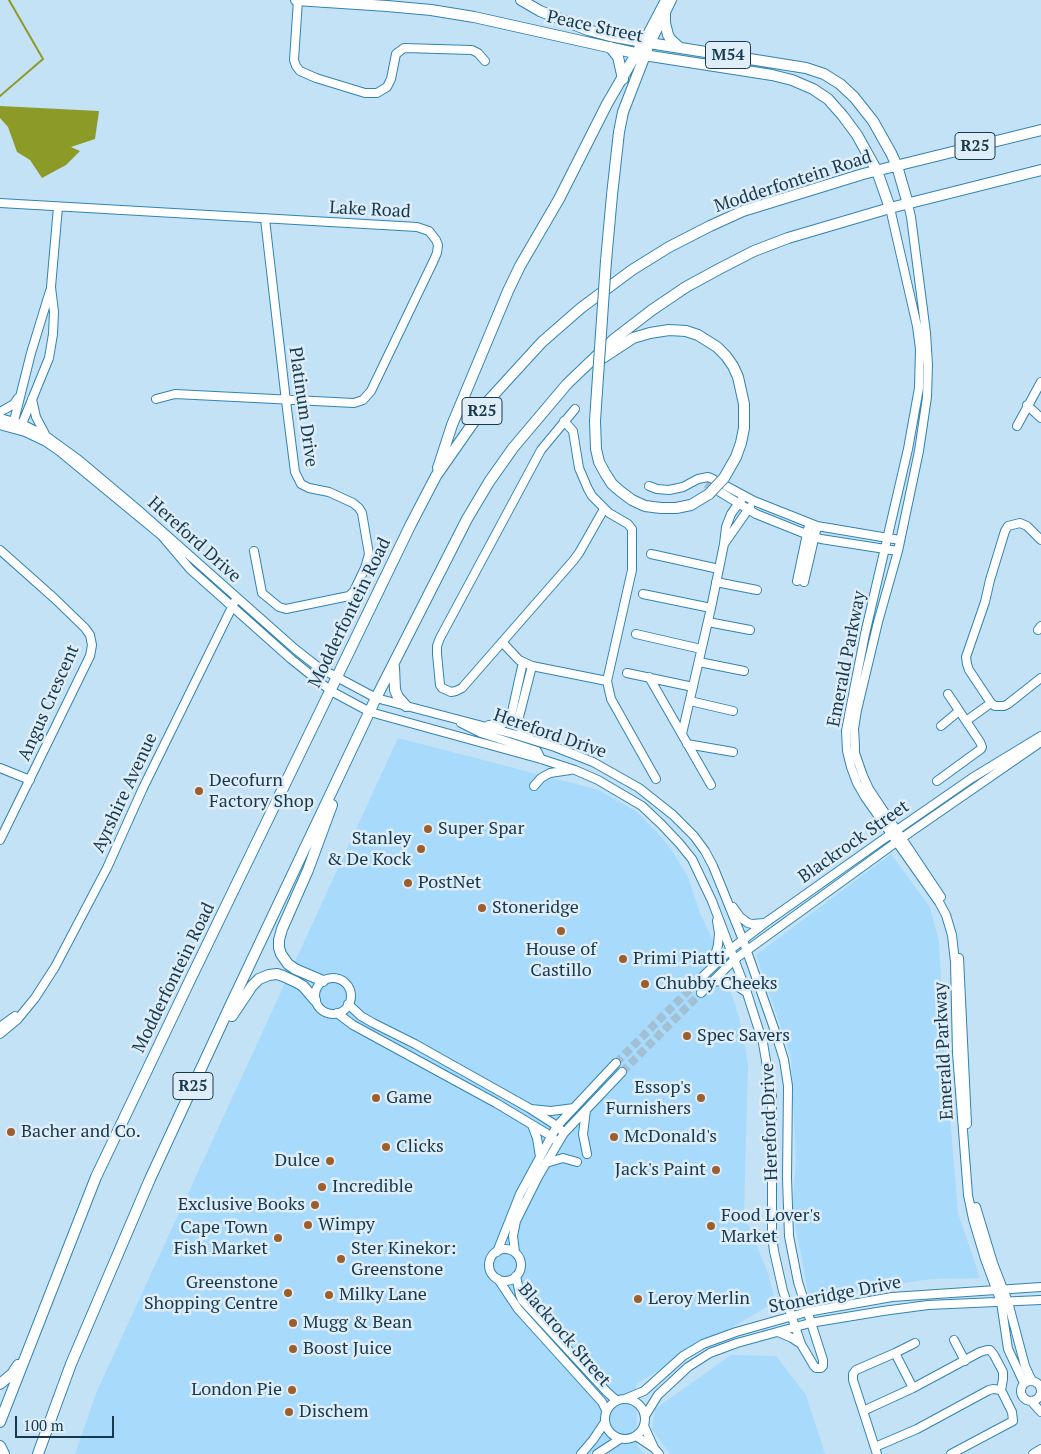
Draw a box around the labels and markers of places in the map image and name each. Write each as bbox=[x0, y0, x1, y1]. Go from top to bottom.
place label: Decofurn Factory Shop bbox=[209, 770, 314, 812]
marker: Decofurn Factory Shop bbox=[193, 785, 205, 797]
place label: Super Spar bbox=[438, 818, 524, 840]
marker: Super Spar bbox=[422, 823, 434, 835]
place label: Stanley & De Kock bbox=[326, 828, 411, 871]
marker: Stanley & De Kock bbox=[415, 843, 427, 855]
place label: PostNet bbox=[418, 872, 482, 894]
marker: PostNet bbox=[402, 877, 414, 889]
place label: Stoneridge bbox=[492, 897, 579, 919]
marker: Stoneridge bbox=[476, 902, 488, 914]
marker: House of Castillo bbox=[555, 925, 567, 937]
place label: House of Castillo bbox=[526, 939, 596, 982]
place label: Primi Piatti bbox=[633, 948, 725, 970]
marker: Primi Piatti bbox=[617, 953, 629, 965]
place label: Chubby Cheeks bbox=[655, 973, 778, 995]
marker: Chubby Cheeks bbox=[639, 978, 651, 990]
place label: Spec Savers bbox=[697, 1025, 790, 1047]
marker: Spec Savers bbox=[681, 1030, 693, 1042]
place label: Essop's Furnishers bbox=[606, 1077, 691, 1120]
place label: Game bbox=[386, 1087, 432, 1109]
marker: Game bbox=[370, 1092, 382, 1104]
marker: Essop's Furnishers bbox=[695, 1092, 707, 1104]
place label: Bacher and Co. bbox=[21, 1121, 141, 1143]
marker: Bacher and Co. bbox=[5, 1126, 17, 1138]
place label: McDonald's bbox=[624, 1126, 717, 1148]
marker: McDonald's bbox=[608, 1131, 620, 1143]
place label: Clicks bbox=[396, 1136, 444, 1158]
marker: Clicks bbox=[380, 1141, 392, 1153]
place label: Dulce bbox=[274, 1150, 320, 1172]
marker: Dulce bbox=[324, 1155, 336, 1167]
place label: Jack's Paint bbox=[615, 1159, 706, 1181]
marker: Jack's Paint bbox=[710, 1164, 722, 1176]
place label: Incredible bbox=[332, 1176, 413, 1198]
marker: Incredible bbox=[316, 1181, 328, 1193]
place label: Exclusive Books bbox=[178, 1194, 305, 1216]
marker: Exclusive Books bbox=[309, 1199, 321, 1211]
place label: Food Lover's Market bbox=[721, 1205, 821, 1248]
place label: Wimpy bbox=[318, 1214, 375, 1236]
place label: Cape Town Fish Market bbox=[174, 1217, 268, 1260]
marker: Wimpy bbox=[302, 1219, 314, 1231]
marker: Food Lover's Market bbox=[705, 1220, 717, 1232]
marker: Cape Town Fish Market bbox=[272, 1232, 284, 1244]
place label: Ster Kinekor: Greenstone bbox=[351, 1238, 456, 1280]
marker: Ster Kinekor: Greenstone bbox=[335, 1253, 347, 1265]
place label: Greenstone Shopping Centre bbox=[144, 1272, 278, 1315]
place label: Milky Lane bbox=[339, 1284, 427, 1306]
marker: Greenstone Shopping Centre bbox=[282, 1287, 294, 1299]
place label: Leroy Merlin bbox=[648, 1288, 750, 1310]
marker: Milky Lane bbox=[323, 1289, 335, 1301]
marker: Leroy Merlin bbox=[632, 1293, 644, 1305]
place label: Mugg & Bean bbox=[303, 1312, 412, 1334]
marker: Mugg & Bean bbox=[287, 1317, 299, 1329]
place label: Boost Juice bbox=[303, 1338, 392, 1360]
marker: Boost Juice bbox=[287, 1343, 299, 1355]
place label: London Pie bbox=[191, 1379, 282, 1401]
marker: London Pie bbox=[286, 1384, 298, 1396]
place label: Dischem bbox=[299, 1401, 368, 1423]
marker: Dischem bbox=[283, 1406, 295, 1418]

